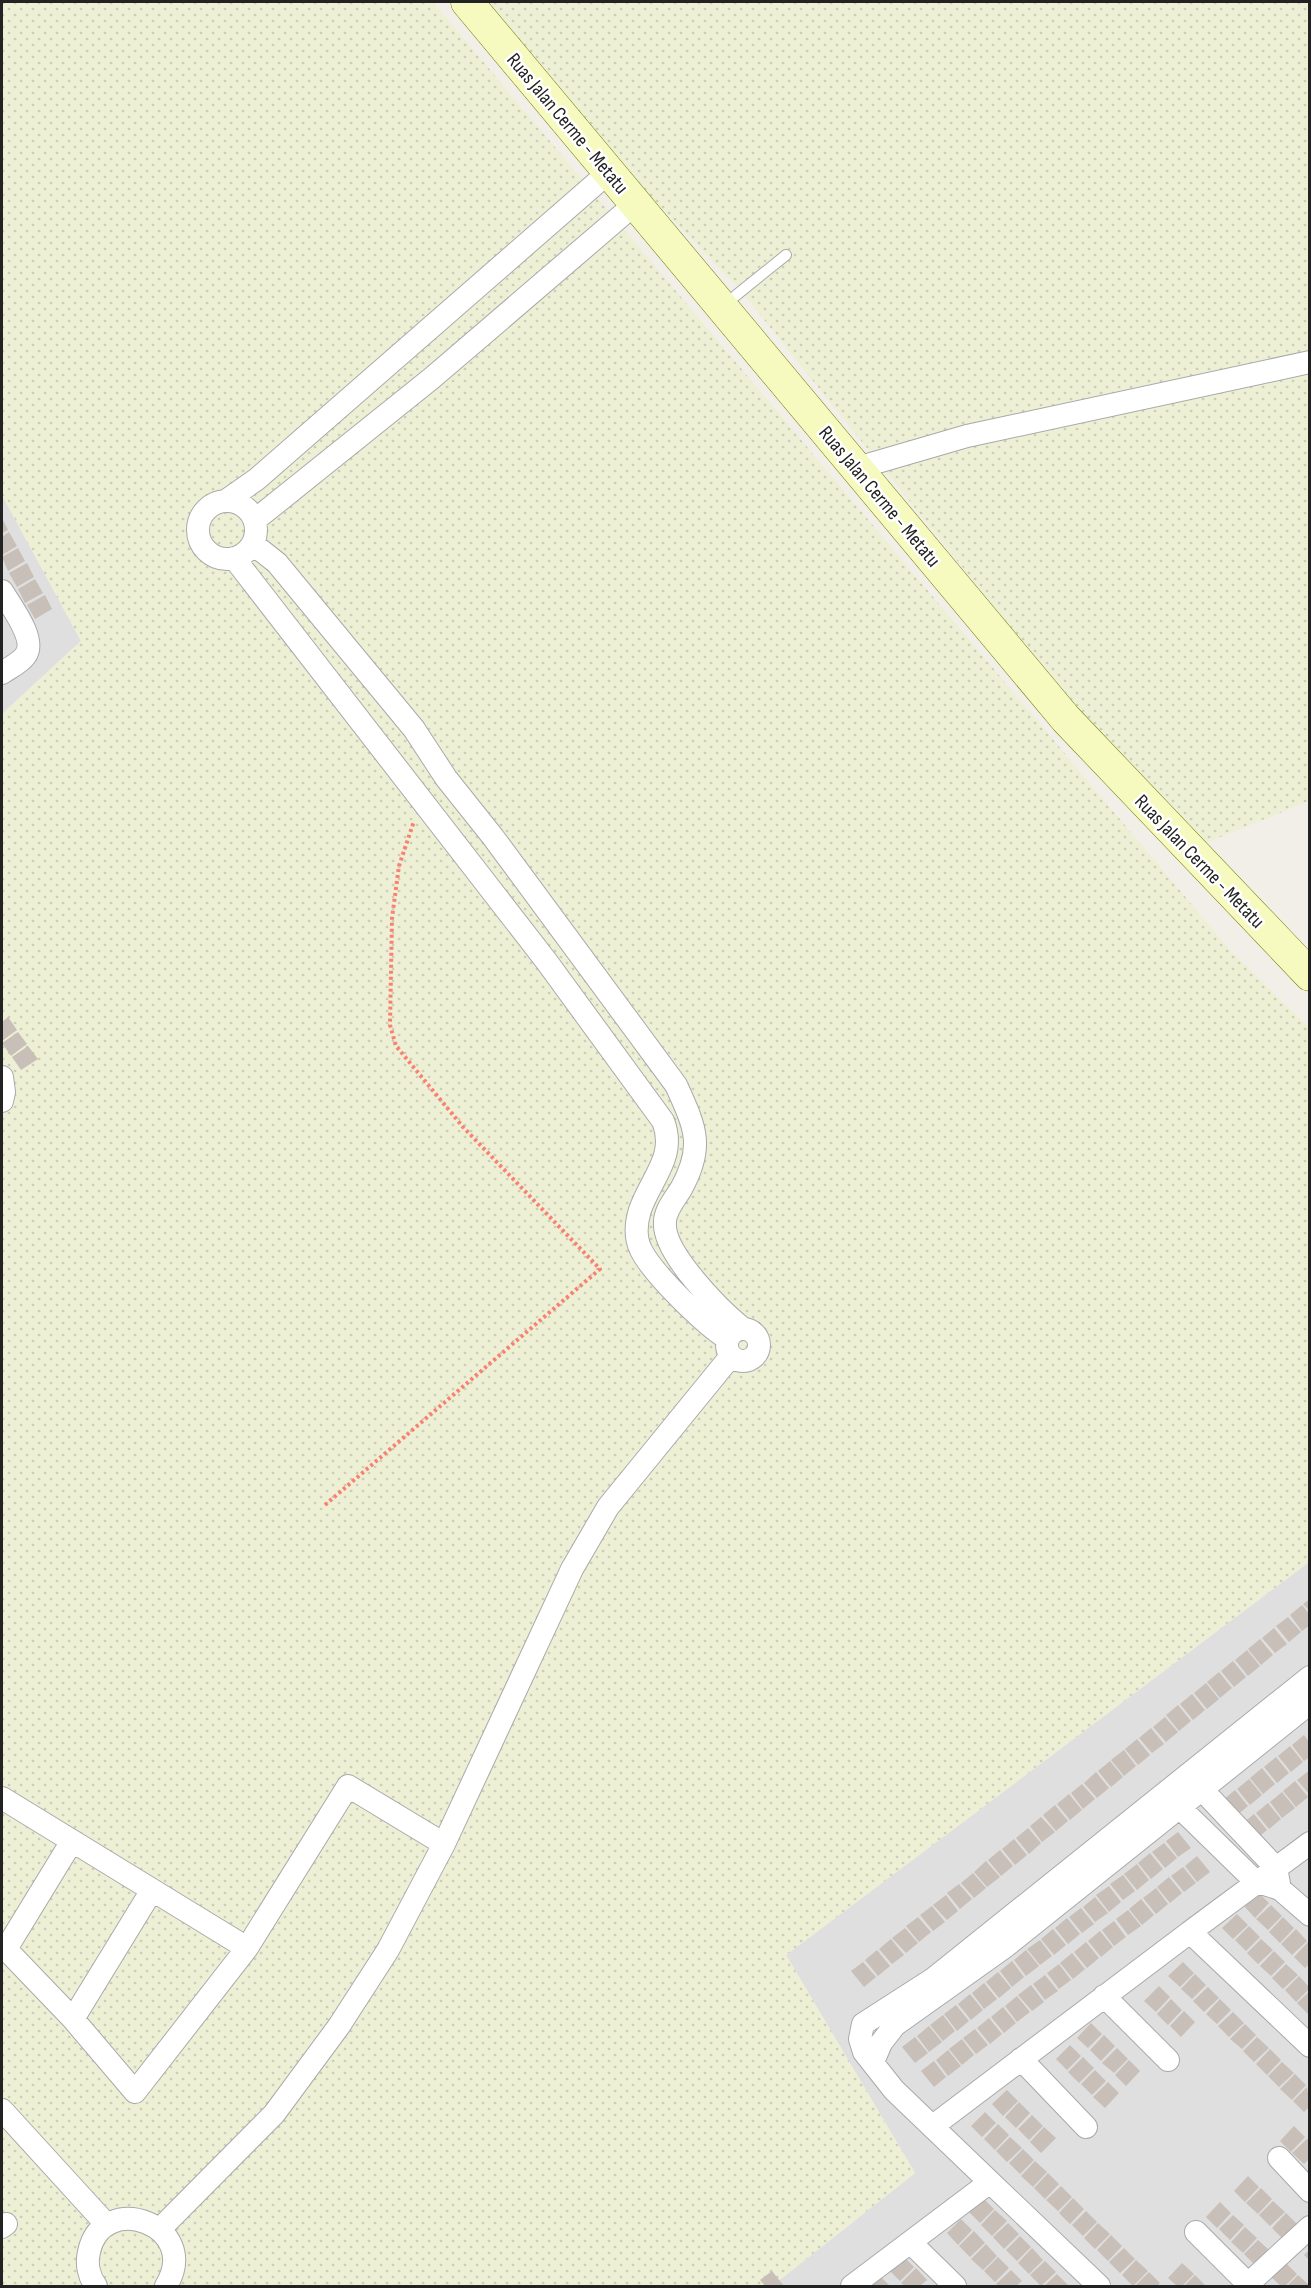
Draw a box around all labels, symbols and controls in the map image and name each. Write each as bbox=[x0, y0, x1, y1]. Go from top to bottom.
street label: Ruas Jalan Cerme - Metatu bbox=[501, 48, 633, 199]
street label: Ruas Jalan Cerme - Metatu bbox=[813, 421, 945, 572]
street label: Ruas Jalan Cerme - Metatu bbox=[1129, 790, 1269, 934]

